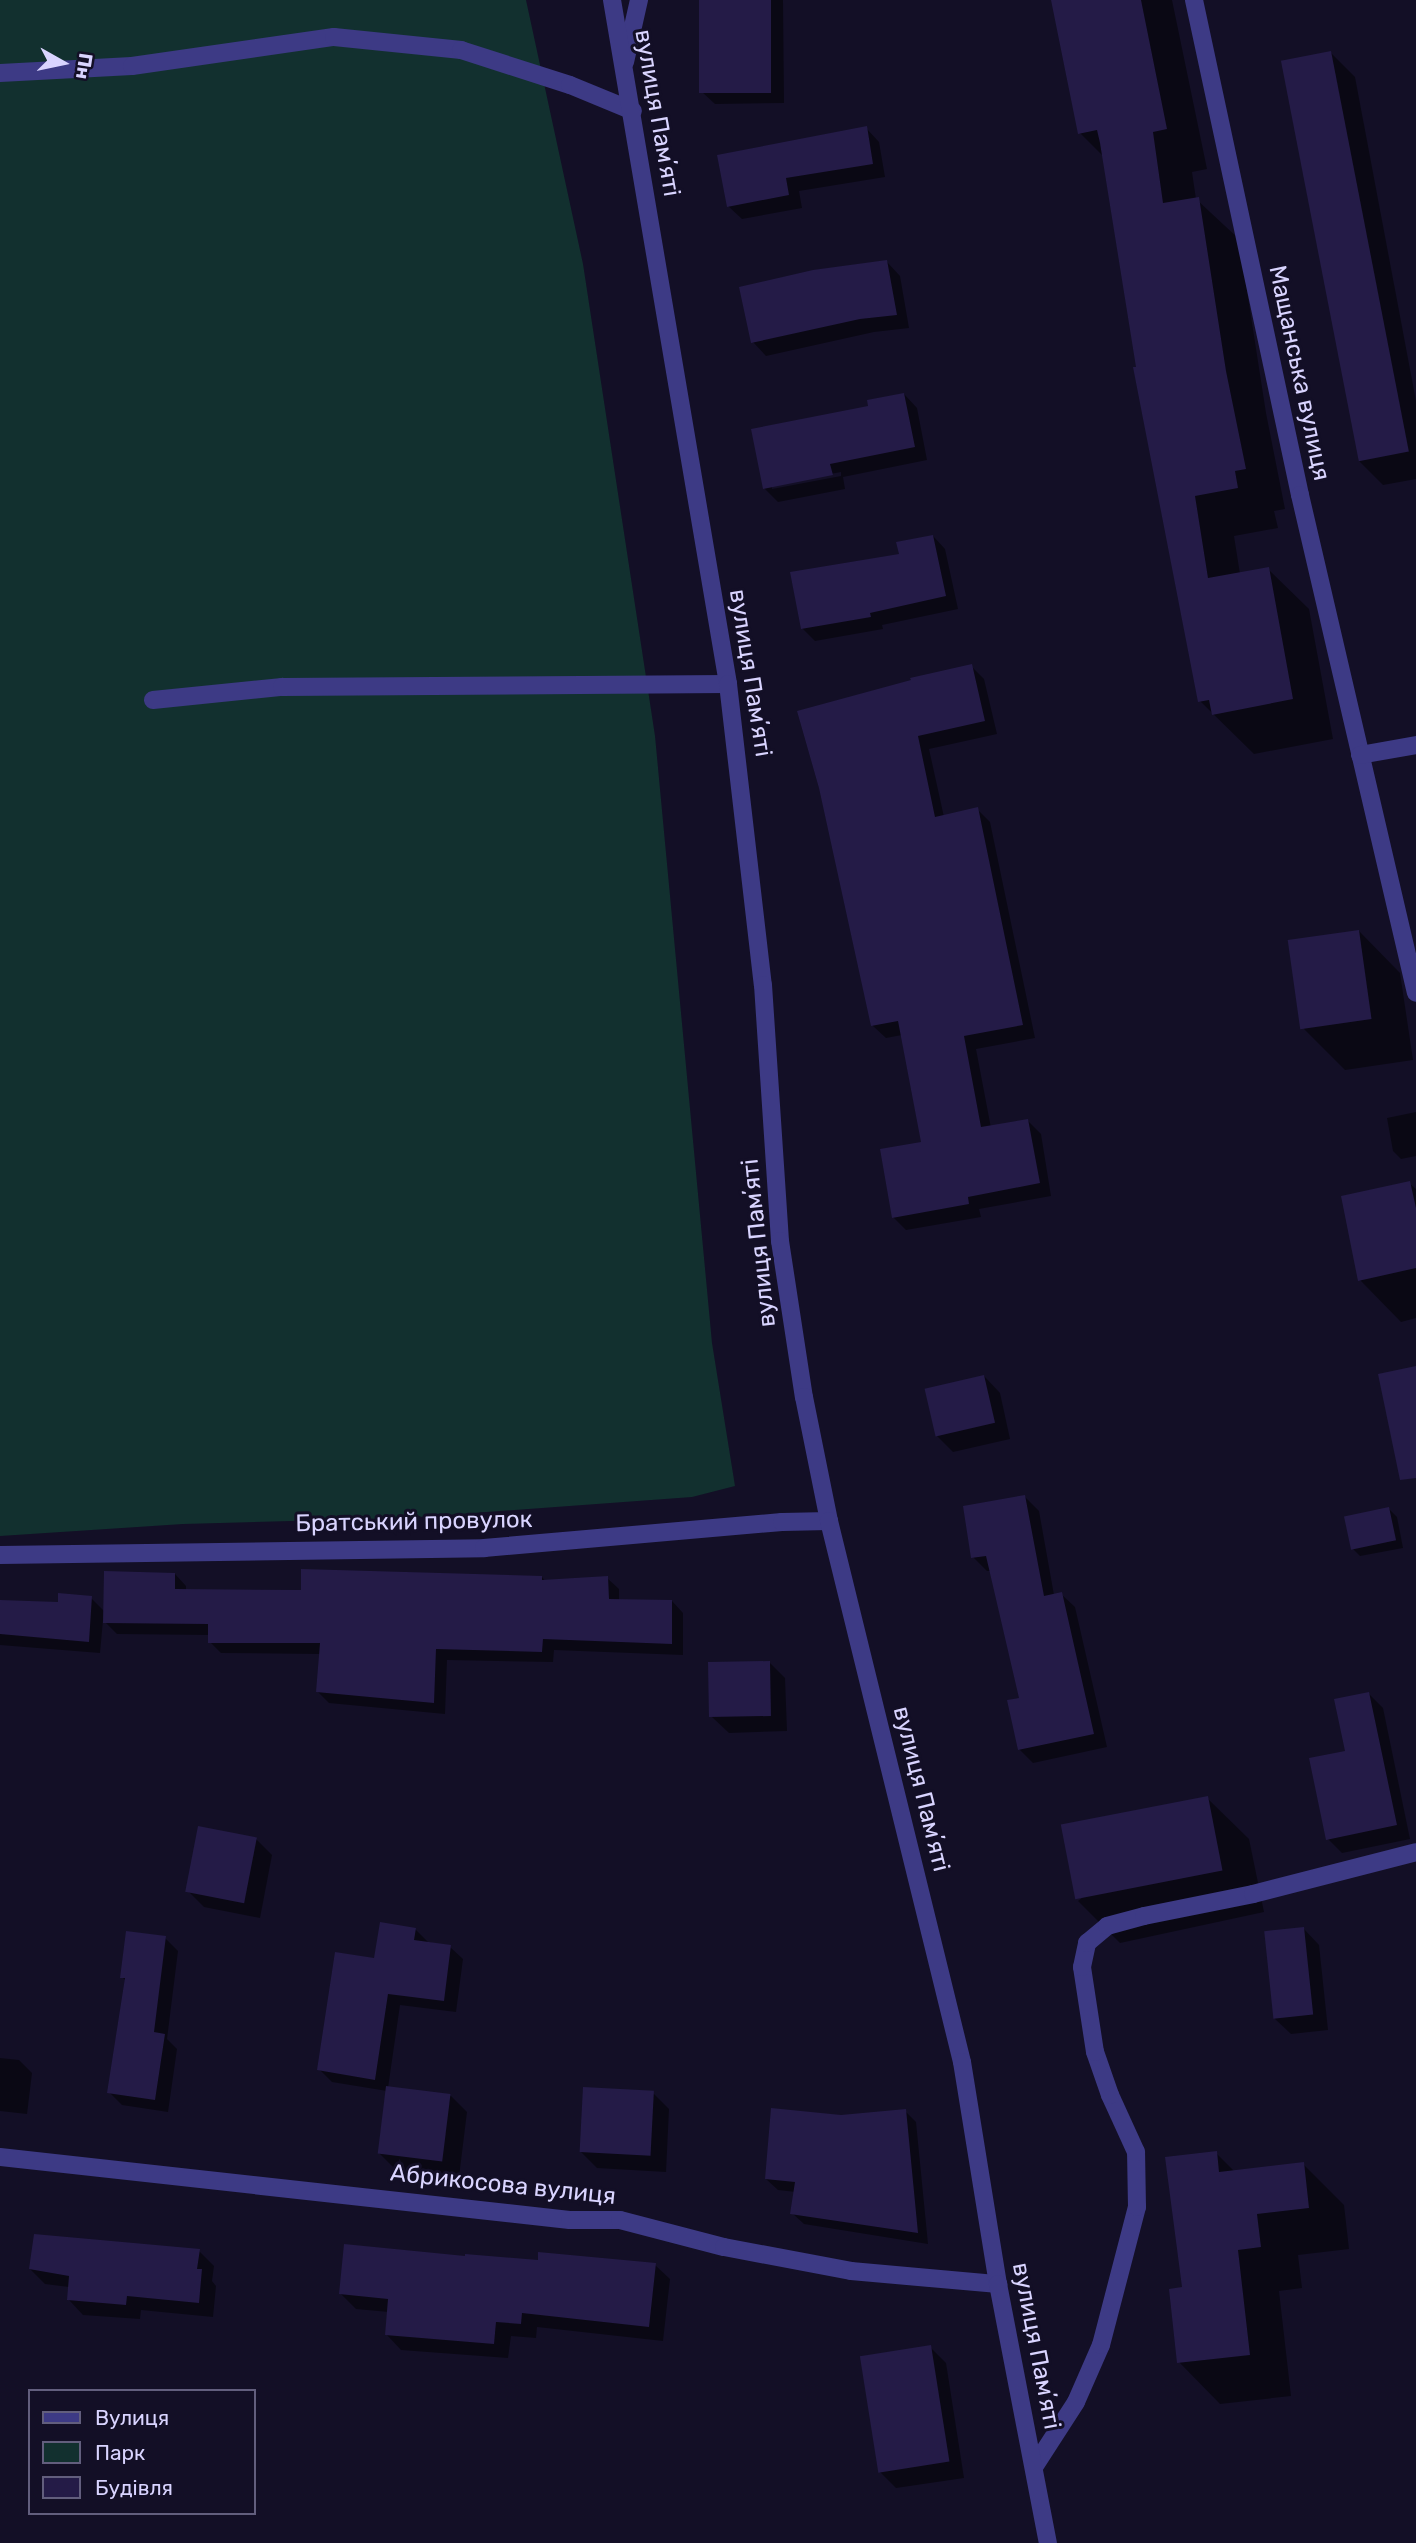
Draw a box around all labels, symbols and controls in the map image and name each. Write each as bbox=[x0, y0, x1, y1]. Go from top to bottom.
street label: вулиця Памʼяті bbox=[628, 27, 686, 199]
north arrow bbox=[28, 28, 98, 98]
text: Пн bbox=[71, 52, 98, 81]
street label: Мащанська вулиця bbox=[1262, 263, 1336, 483]
street label: вулиця Памʼяті bbox=[723, 587, 777, 759]
street label: вулиця Памʼяті bbox=[736, 1157, 782, 1329]
street label: Братський провулок bbox=[295, 1506, 533, 1538]
street label: вулиця Памʼяті bbox=[887, 1703, 955, 1875]
street label: Абрикосова вулиця bbox=[389, 2159, 617, 2211]
street label: вулиця Памʼяті bbox=[1006, 2260, 1066, 2432]
legend bbox=[28, 2389, 256, 2515]
text: Вулиця bbox=[95, 2405, 169, 2430]
text: Парк bbox=[95, 2440, 145, 2465]
text: Будівля bbox=[95, 2475, 173, 2500]

